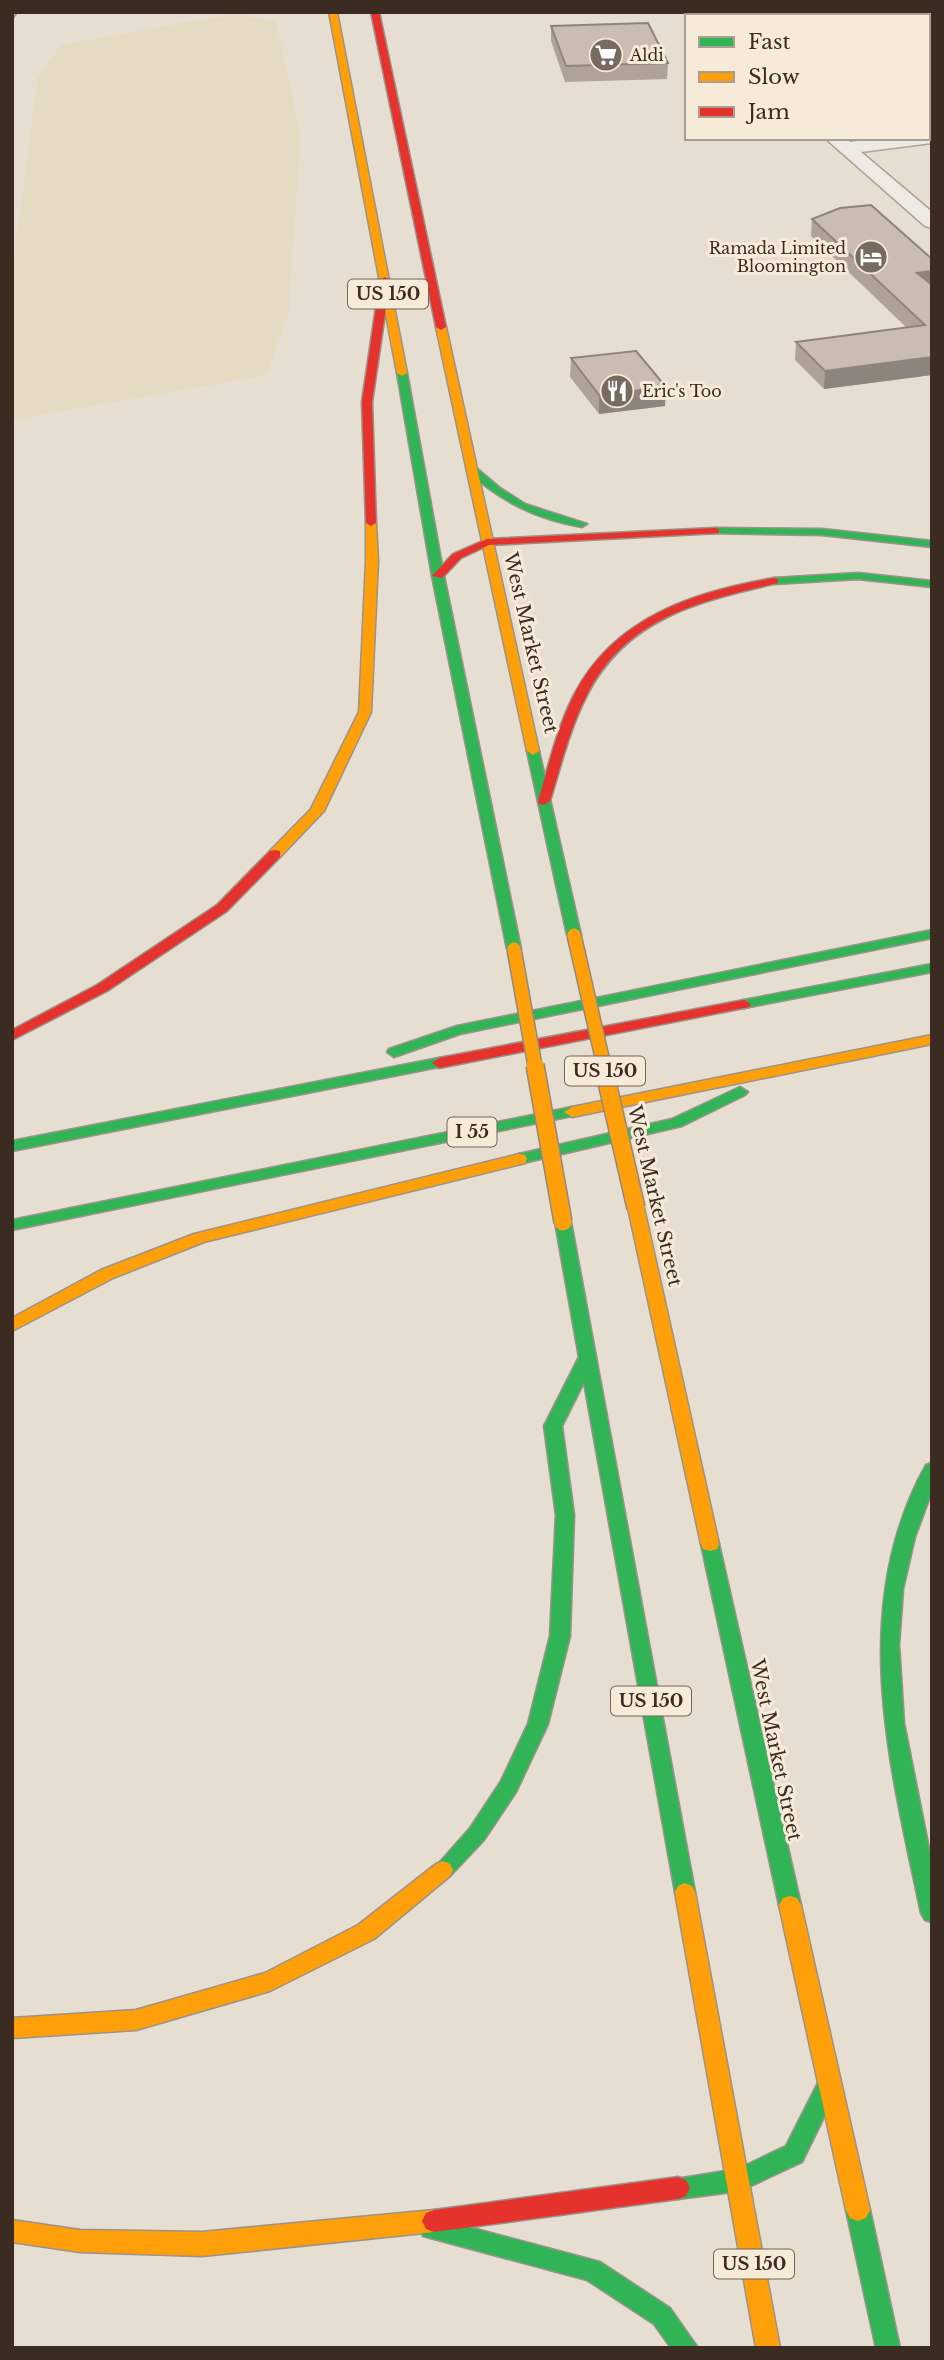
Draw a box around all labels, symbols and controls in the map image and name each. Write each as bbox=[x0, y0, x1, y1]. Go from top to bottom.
legend bbox=[685, 14, 930, 140]
text: Fast bbox=[748, 29, 790, 55]
supermarket icon: Aldi bbox=[587, 36, 625, 74]
place label: Aldi bbox=[629, 45, 664, 65]
text: Slow bbox=[748, 64, 800, 90]
text: Jam bbox=[745, 99, 790, 125]
place label: Ramada Limited Bloomington bbox=[709, 238, 846, 276]
hotel icon: Ramada Limited Bloomington bbox=[852, 238, 890, 276]
road number: US 150 bbox=[348, 280, 428, 308]
restaurant icon: Eric's Too bbox=[598, 372, 636, 410]
place label: Eric's Too bbox=[642, 381, 722, 401]
street label: West Market Street bbox=[499, 549, 563, 737]
road number: US 150 bbox=[565, 1056, 645, 1086]
street label: West Market Street bbox=[623, 1102, 687, 1290]
road number: I 55 bbox=[448, 1118, 496, 1147]
street label: West Market Street bbox=[745, 1656, 807, 1844]
road number: US 150 bbox=[611, 1686, 691, 1716]
road number: US 150 bbox=[714, 2250, 794, 2278]

